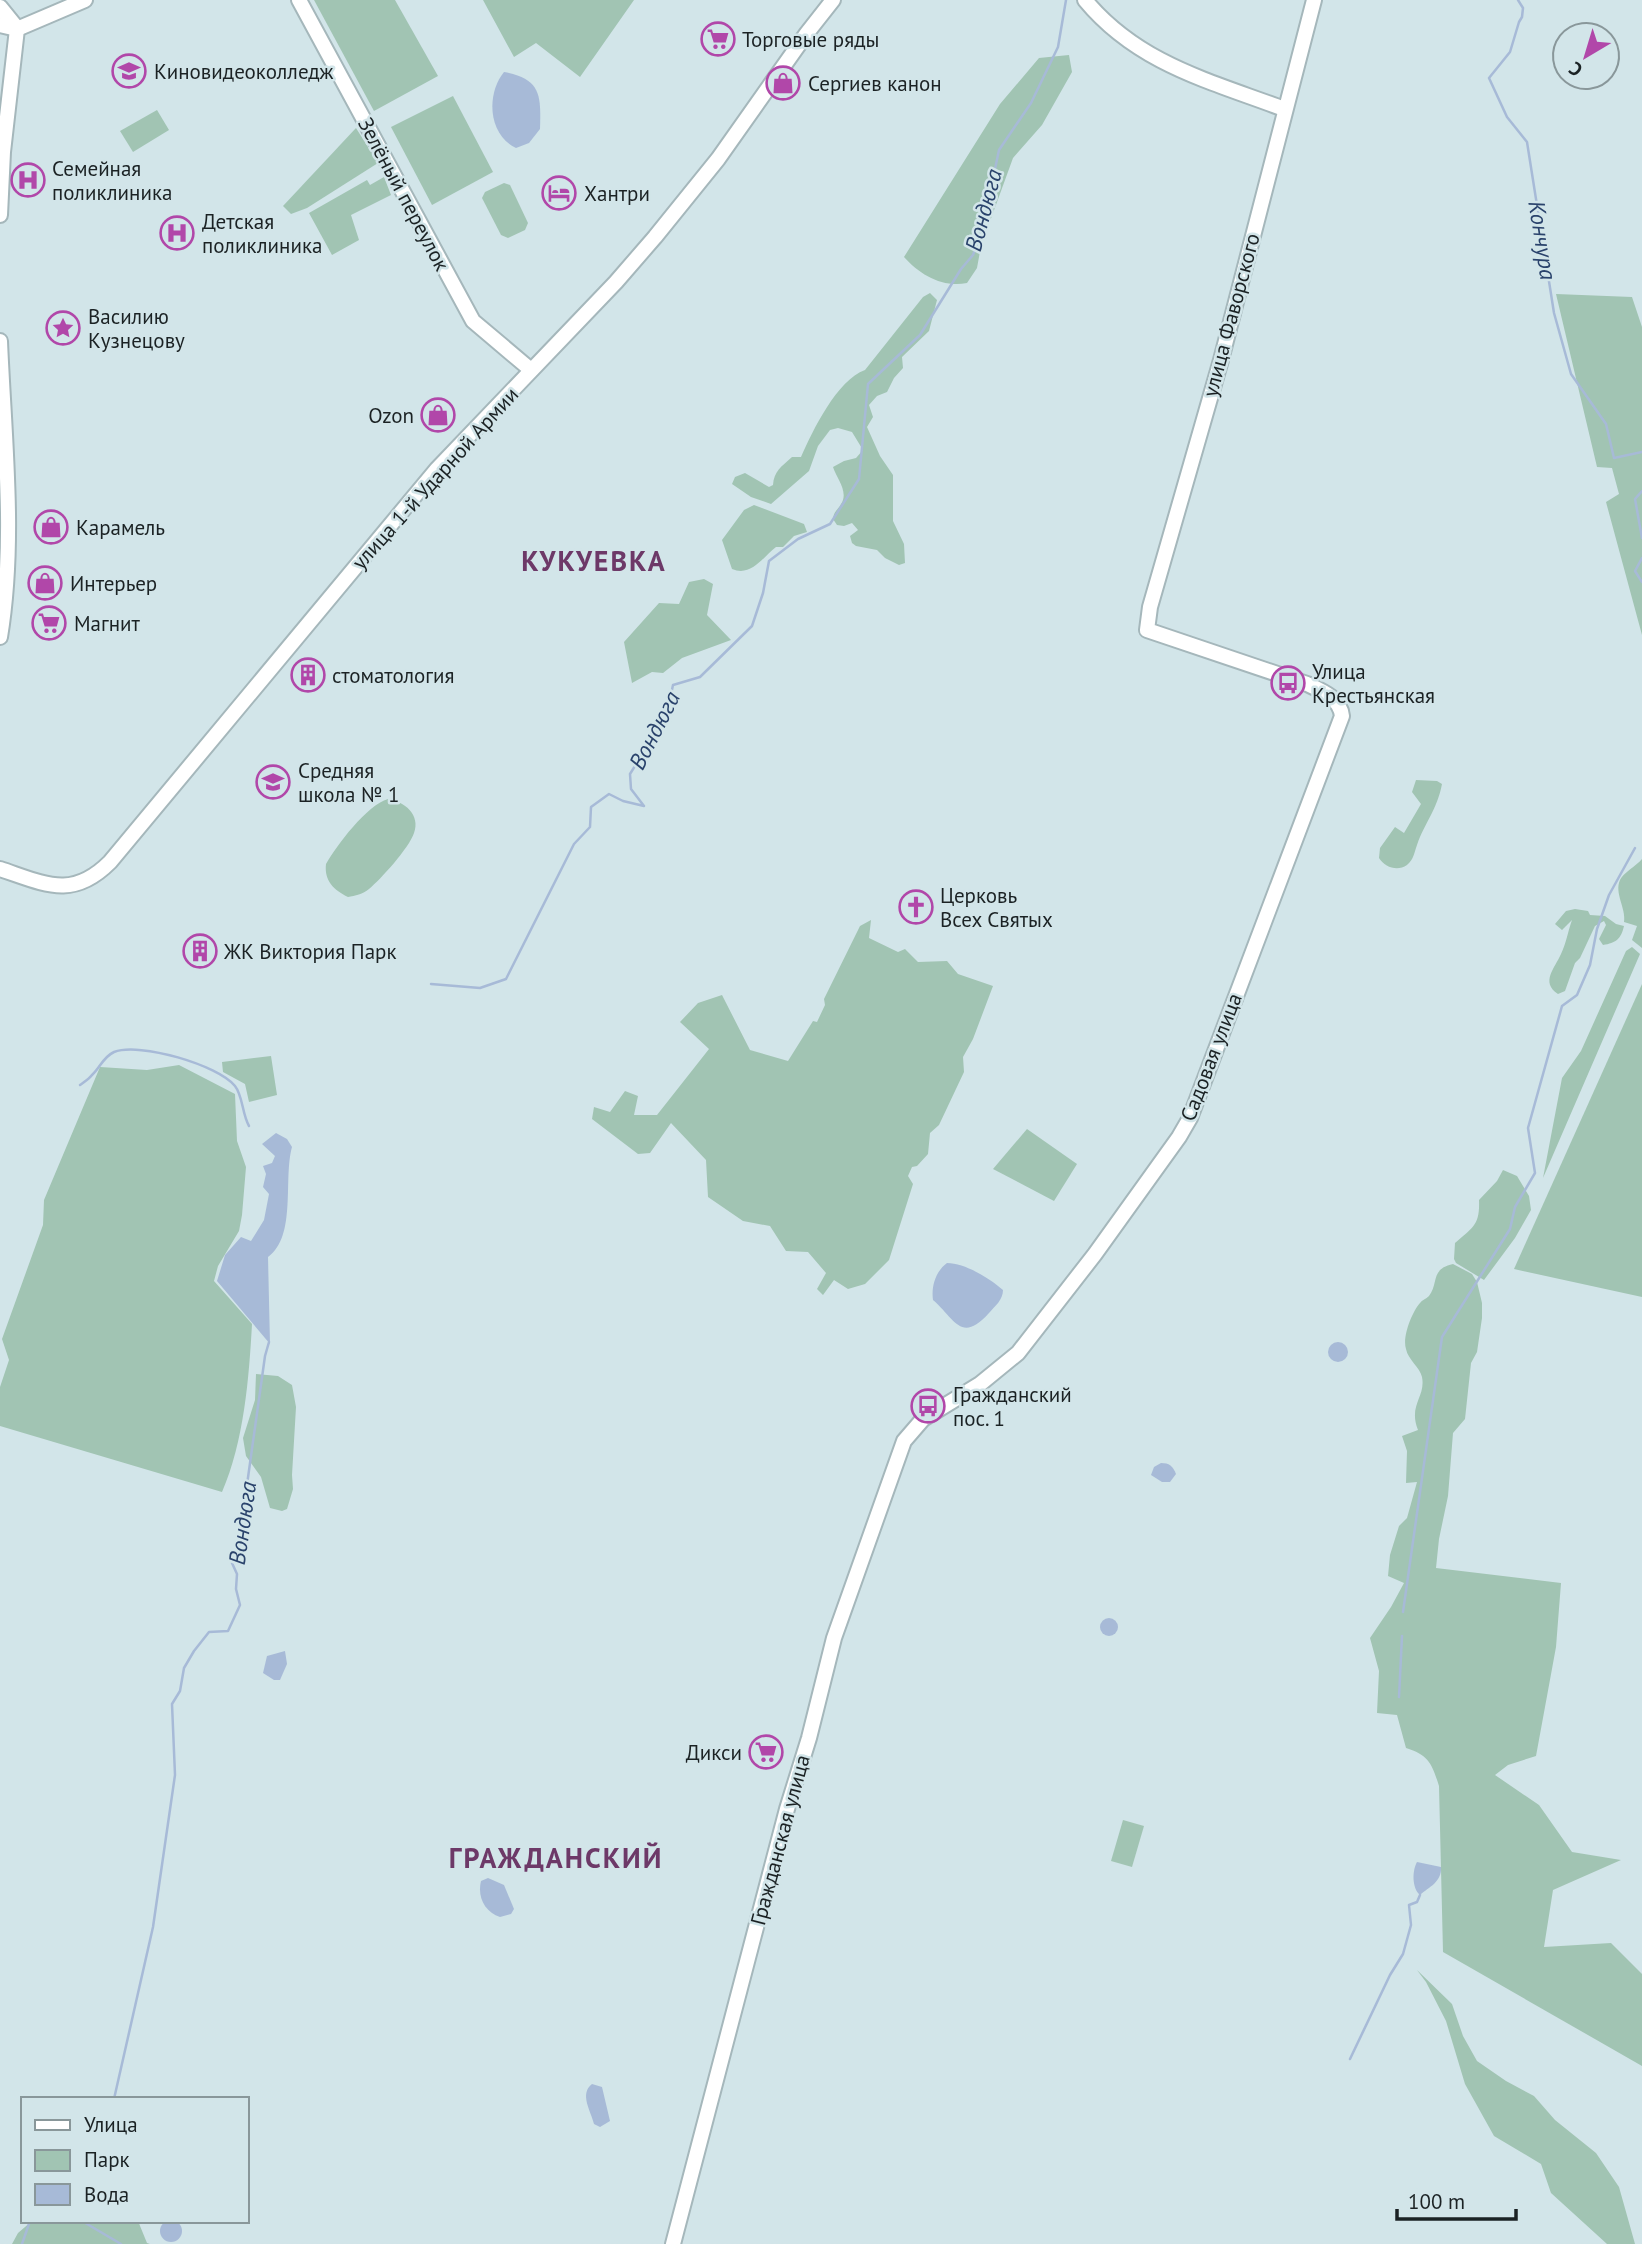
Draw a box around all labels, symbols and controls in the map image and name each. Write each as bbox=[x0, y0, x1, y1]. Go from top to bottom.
supermarket icon: Торговые ряды bbox=[699, 20, 737, 58]
north arrow bbox=[1551, 21, 1621, 91]
place label: Торговые ряды bbox=[742, 26, 879, 53]
school or university icon: Киновидеоколледж bbox=[110, 52, 148, 90]
text: С bbox=[1564, 56, 1587, 82]
place label: Киновидеоколледж bbox=[154, 58, 334, 85]
shop icon: Сергиев канон bbox=[764, 64, 802, 102]
place label: Сергиев канон bbox=[808, 70, 942, 97]
street label: Зелёный переулок bbox=[352, 113, 456, 275]
place label: Семейная поликлиника bbox=[52, 155, 172, 206]
hospital icon: Семейная поликлиника bbox=[9, 161, 47, 199]
water label: Вондюга bbox=[958, 166, 1008, 254]
hotel icon: Хантри bbox=[540, 174, 578, 212]
place label: Хантри bbox=[584, 180, 650, 207]
water label: Кончура bbox=[1522, 198, 1564, 282]
place label: Детская поликлиника bbox=[202, 208, 322, 259]
hospital icon: Детская поликлиника bbox=[158, 214, 196, 252]
street label: улица Фаворского bbox=[1196, 230, 1266, 400]
place label: Василию Кузнецову bbox=[88, 303, 185, 354]
place icon: Василию Кузнецову bbox=[44, 309, 82, 347]
street label: улица 1-й Ударной Армии bbox=[346, 381, 524, 575]
shop icon: Ozon bbox=[419, 396, 457, 434]
place label: Ozon bbox=[368, 402, 414, 429]
shop icon: Карамель bbox=[32, 508, 70, 546]
place label: Карамель bbox=[76, 514, 165, 541]
district label: КУКУЕВКА bbox=[521, 542, 667, 579]
shop icon: Интерьер bbox=[26, 564, 64, 602]
place label: Интерьер bbox=[70, 570, 157, 597]
supermarket icon: Магнит bbox=[30, 604, 68, 642]
place label: Магнит bbox=[74, 610, 141, 637]
building icon: стоматология bbox=[289, 656, 327, 694]
place label: Улица Крестьянская bbox=[1312, 658, 1435, 709]
place label: стоматология bbox=[332, 662, 455, 689]
bus stop icon: Улица Крестьянская bbox=[1269, 664, 1307, 702]
water label: Вондюга bbox=[622, 686, 686, 774]
place label: Средняя школа № 1 bbox=[298, 757, 400, 808]
school or university icon: Средняя школа № 1 bbox=[254, 763, 292, 801]
place label: Церковь Всех Святых bbox=[940, 882, 1053, 933]
church icon: Церковь Всех Святых bbox=[897, 888, 935, 926]
building icon: ЖК Виктория Парк bbox=[181, 932, 219, 970]
place label: ЖК Виктория Парк bbox=[223, 938, 396, 965]
street label: Садовая улица bbox=[1174, 989, 1248, 1125]
place label: Гражданский пос. 1 bbox=[953, 1381, 1072, 1432]
bus stop icon: Гражданский пос. 1 bbox=[909, 1387, 947, 1425]
water label: Вондюга bbox=[222, 1479, 262, 1567]
supermarket icon: Дикси bbox=[747, 1733, 785, 1771]
place label: Дикси bbox=[686, 1739, 742, 1766]
street label: Гражданская улица bbox=[744, 1752, 816, 1928]
district label: ГРАЖДАНСКИЙ bbox=[449, 1839, 663, 1876]
legend bbox=[21, 2097, 248, 2223]
text: Улица bbox=[84, 2111, 138, 2138]
text: Парк bbox=[84, 2146, 130, 2173]
scale bar bbox=[1397, 2178, 1516, 2222]
text: Вода bbox=[84, 2181, 129, 2208]
text: 100 m bbox=[1408, 2188, 1465, 2215]

